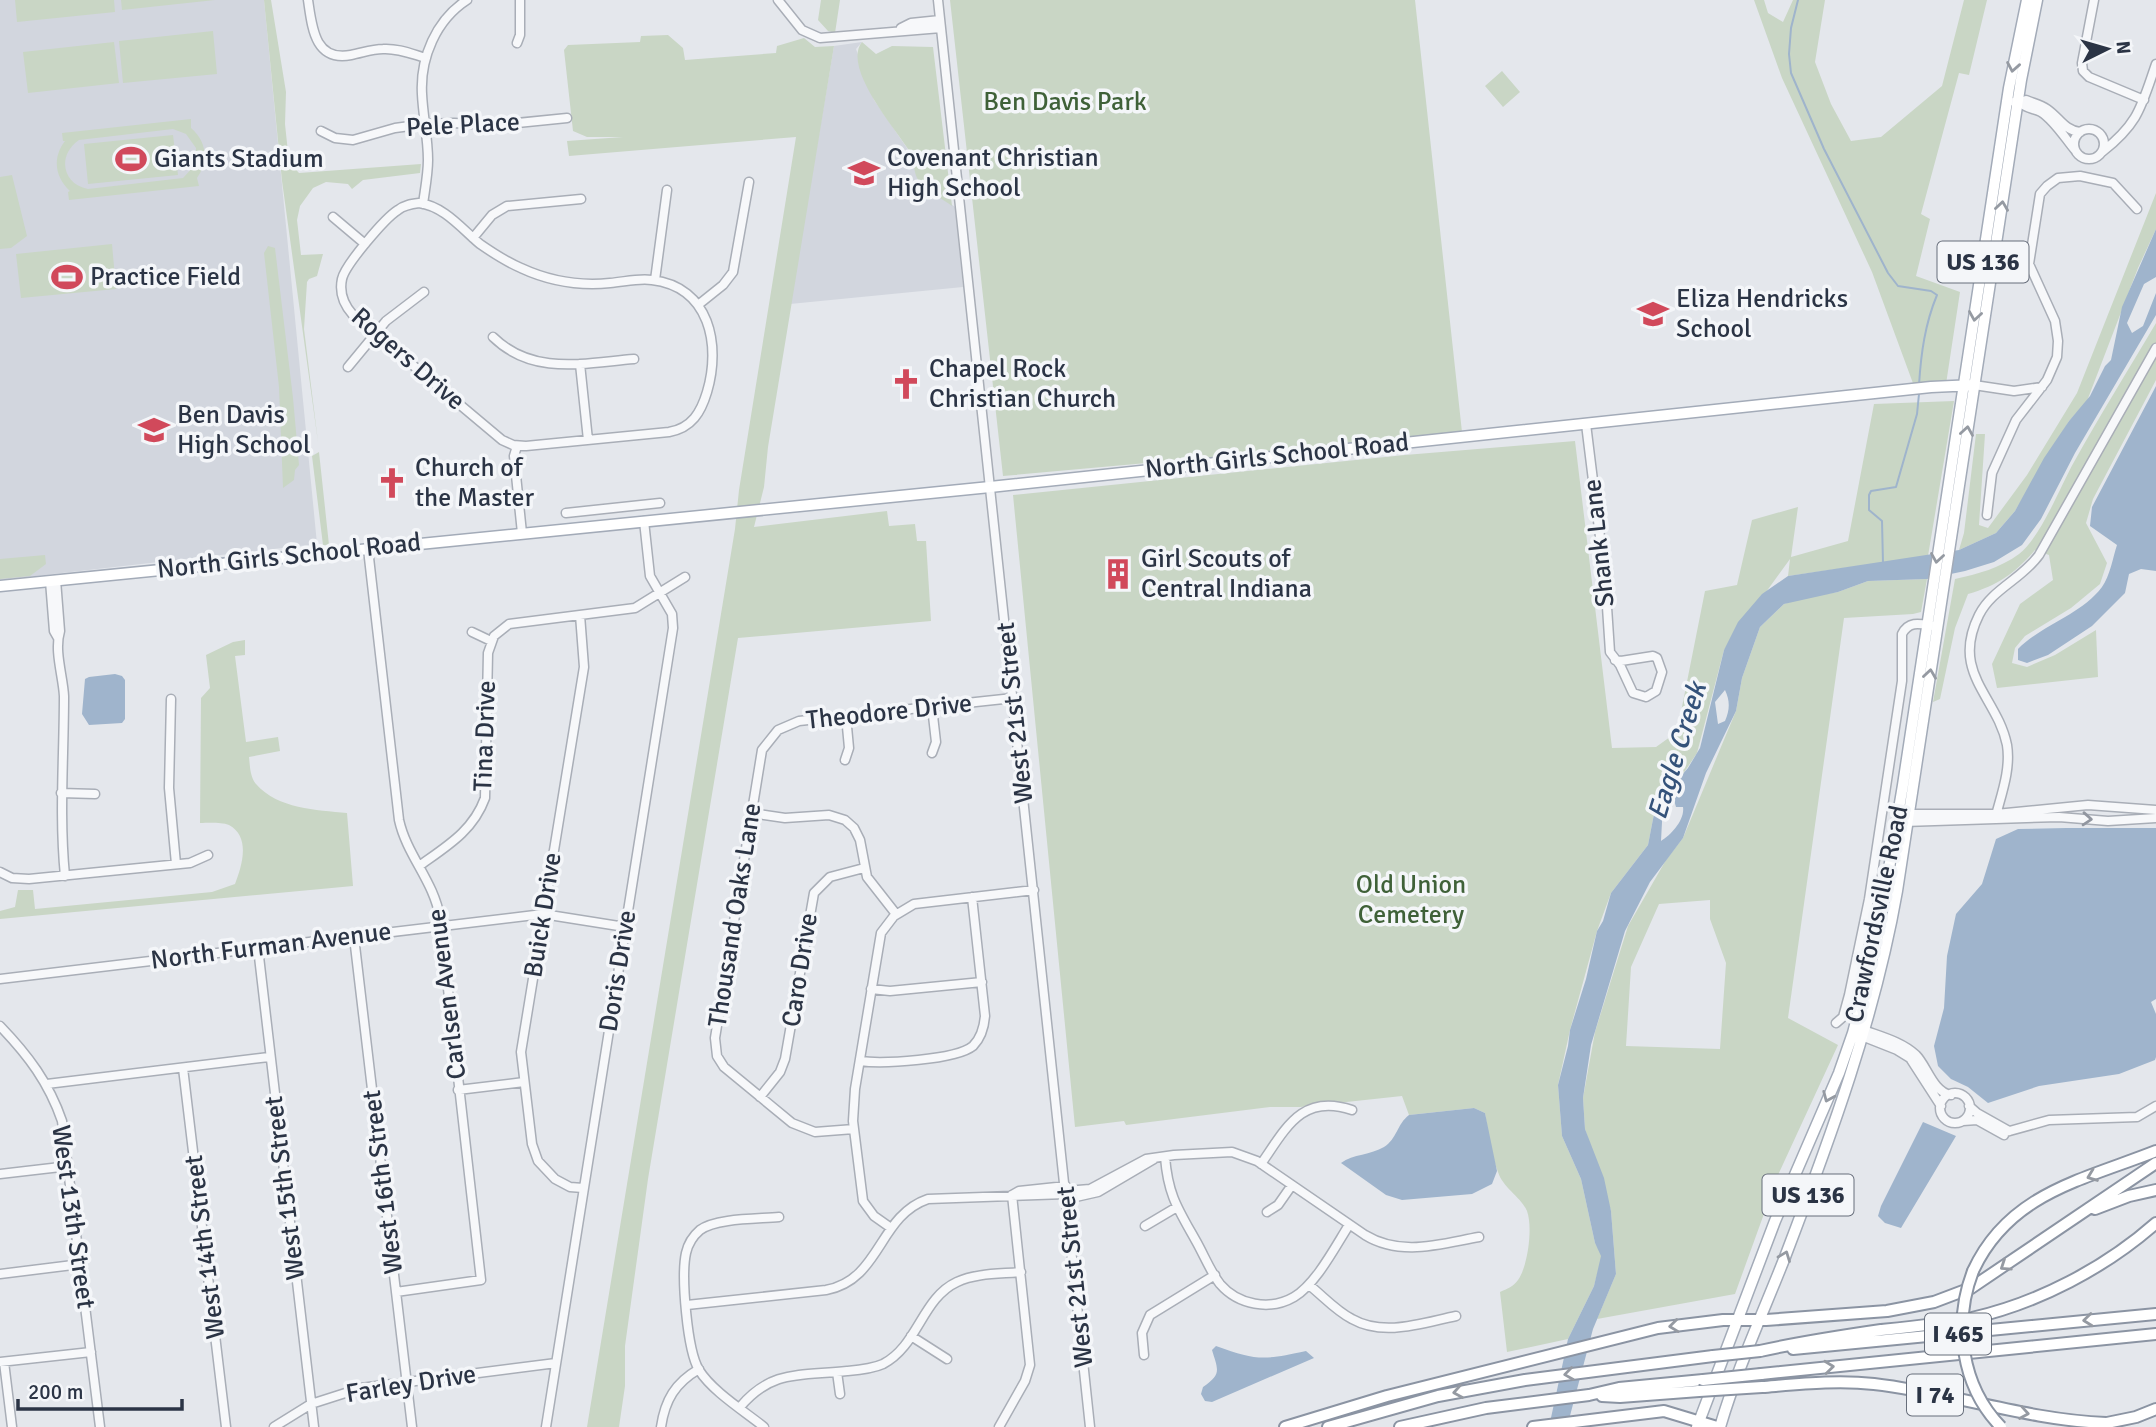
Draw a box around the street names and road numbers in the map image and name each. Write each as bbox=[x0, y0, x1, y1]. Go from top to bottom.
street label: Pele Place bbox=[405, 106, 521, 144]
road number: US 136 bbox=[1938, 242, 2028, 282]
street label: Rogers Drive bbox=[345, 301, 471, 417]
street label: North Girls School Road bbox=[1143, 426, 1411, 486]
street label: Shank Lane bbox=[1576, 477, 1622, 609]
street label: North Girls School Road bbox=[155, 526, 423, 586]
street label: West 21st Street bbox=[990, 621, 1040, 805]
street label: Tina Drive bbox=[467, 680, 503, 792]
street label: Theodore Drive bbox=[804, 687, 974, 737]
street label: Thousand Oaks Lane bbox=[701, 801, 769, 1029]
street label: Crawfordsville Road bbox=[1838, 802, 1916, 1026]
street label: Buick Drive bbox=[517, 850, 569, 980]
street label: Carlsen Avenue bbox=[421, 907, 473, 1081]
street label: Doris Drive bbox=[593, 908, 643, 1034]
street label: Caro Drive bbox=[775, 911, 825, 1029]
street label: North Furman Avenue bbox=[149, 915, 393, 977]
street label: West 16th Street bbox=[356, 1088, 410, 1276]
street label: West 15th Street bbox=[258, 1094, 312, 1282]
street label: West 13th Street bbox=[44, 1123, 102, 1311]
street label: West 14th Street bbox=[178, 1153, 232, 1341]
road number: US 136 bbox=[1762, 1175, 1854, 1216]
street label: West 21st Street bbox=[1050, 1185, 1100, 1369]
road number: I 465 bbox=[1925, 1314, 1991, 1354]
street label: Farley Drive bbox=[344, 1358, 478, 1410]
road number: I 74 bbox=[1907, 1374, 1963, 1415]

